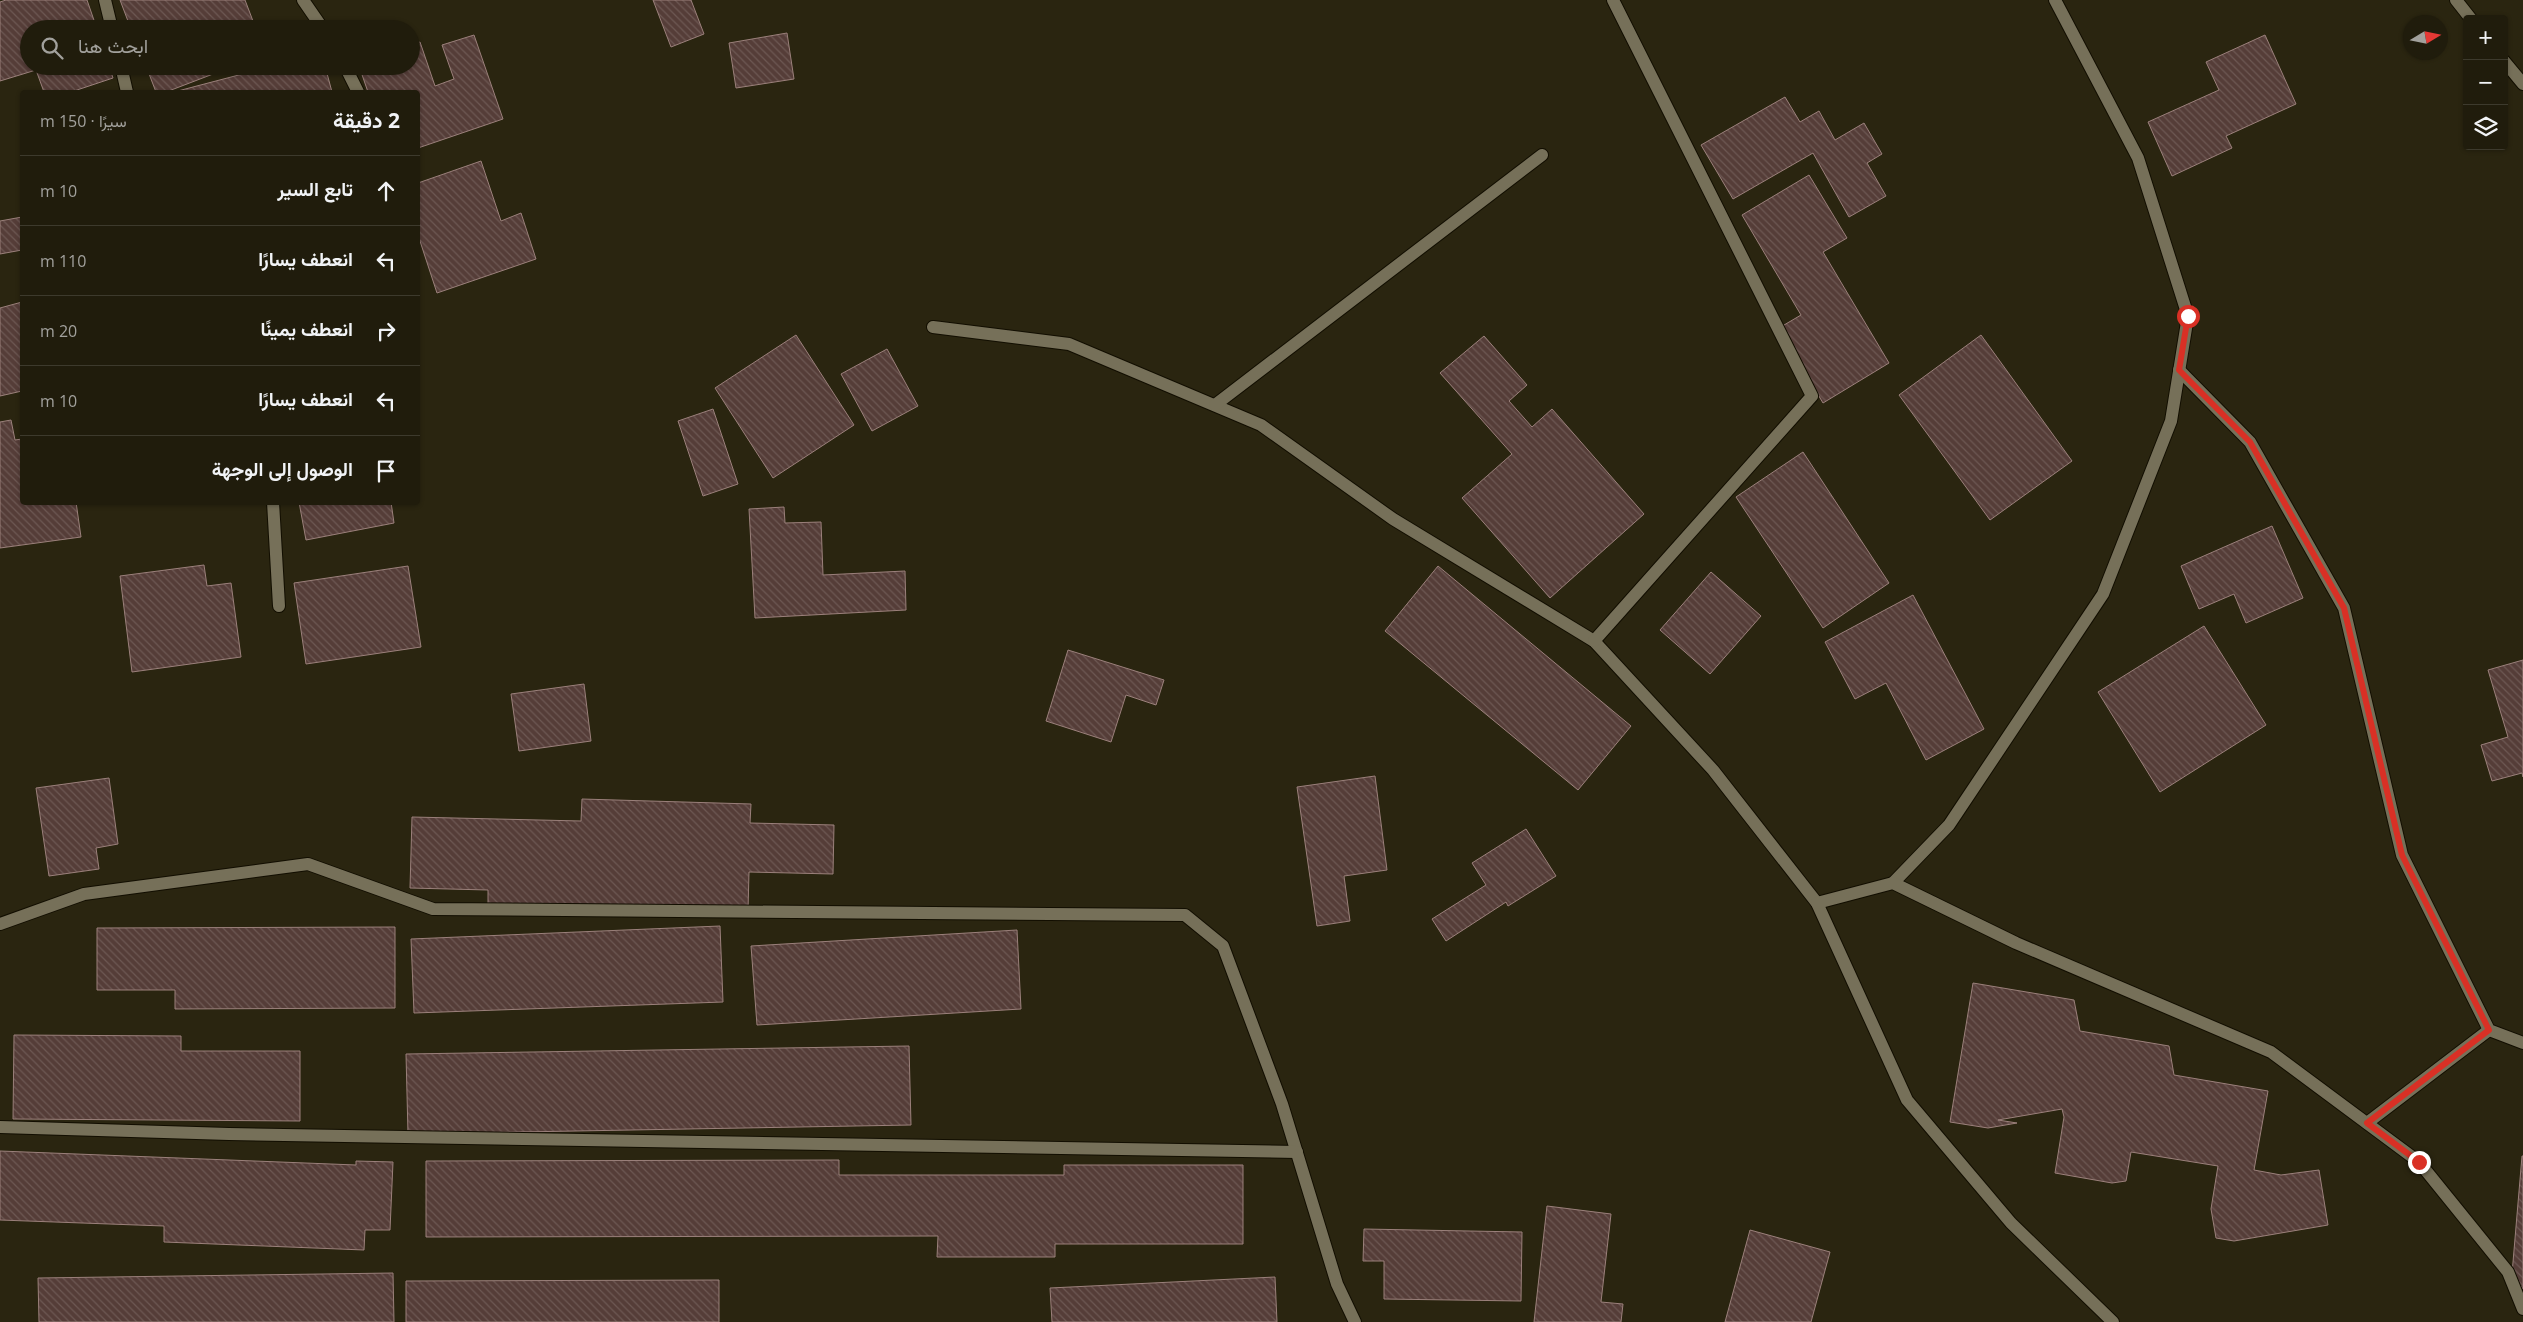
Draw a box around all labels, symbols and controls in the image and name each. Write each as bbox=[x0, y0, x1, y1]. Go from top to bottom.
north arrow bbox=[2403, 15, 2448, 60]
map controls bbox=[2463, 15, 2508, 150]
button: + bbox=[2463, 15, 2508, 60]
search box bbox=[20, 20, 420, 75]
text: ابحث هنا bbox=[78, 33, 148, 59]
icon: search bbox=[38, 34, 66, 62]
button: − bbox=[2463, 60, 2508, 105]
button: layers bbox=[2463, 105, 2508, 150]
text: 2 دقيقة bbox=[333, 106, 400, 134]
text: سيرًا · 150 m bbox=[40, 110, 127, 132]
text: تابع السير bbox=[277, 176, 353, 202]
icon: ahead bbox=[372, 177, 400, 205]
text: 10 m bbox=[40, 180, 77, 202]
text: انعطف يسارًا bbox=[258, 246, 353, 272]
icon: left bbox=[372, 247, 400, 275]
text: 110 m bbox=[40, 250, 86, 272]
route start bbox=[2177, 305, 2200, 328]
text: انعطف يمينًا bbox=[260, 316, 353, 342]
icon: right bbox=[372, 317, 400, 345]
text: 20 m bbox=[40, 320, 77, 342]
text: انعطف يسارًا bbox=[258, 386, 353, 412]
icon: left bbox=[372, 387, 400, 415]
text: 10 m bbox=[40, 390, 77, 412]
text: الوصول إلى الوجهة bbox=[212, 456, 353, 482]
icon: arrive bbox=[372, 457, 400, 485]
route end bbox=[2408, 1151, 2431, 1174]

